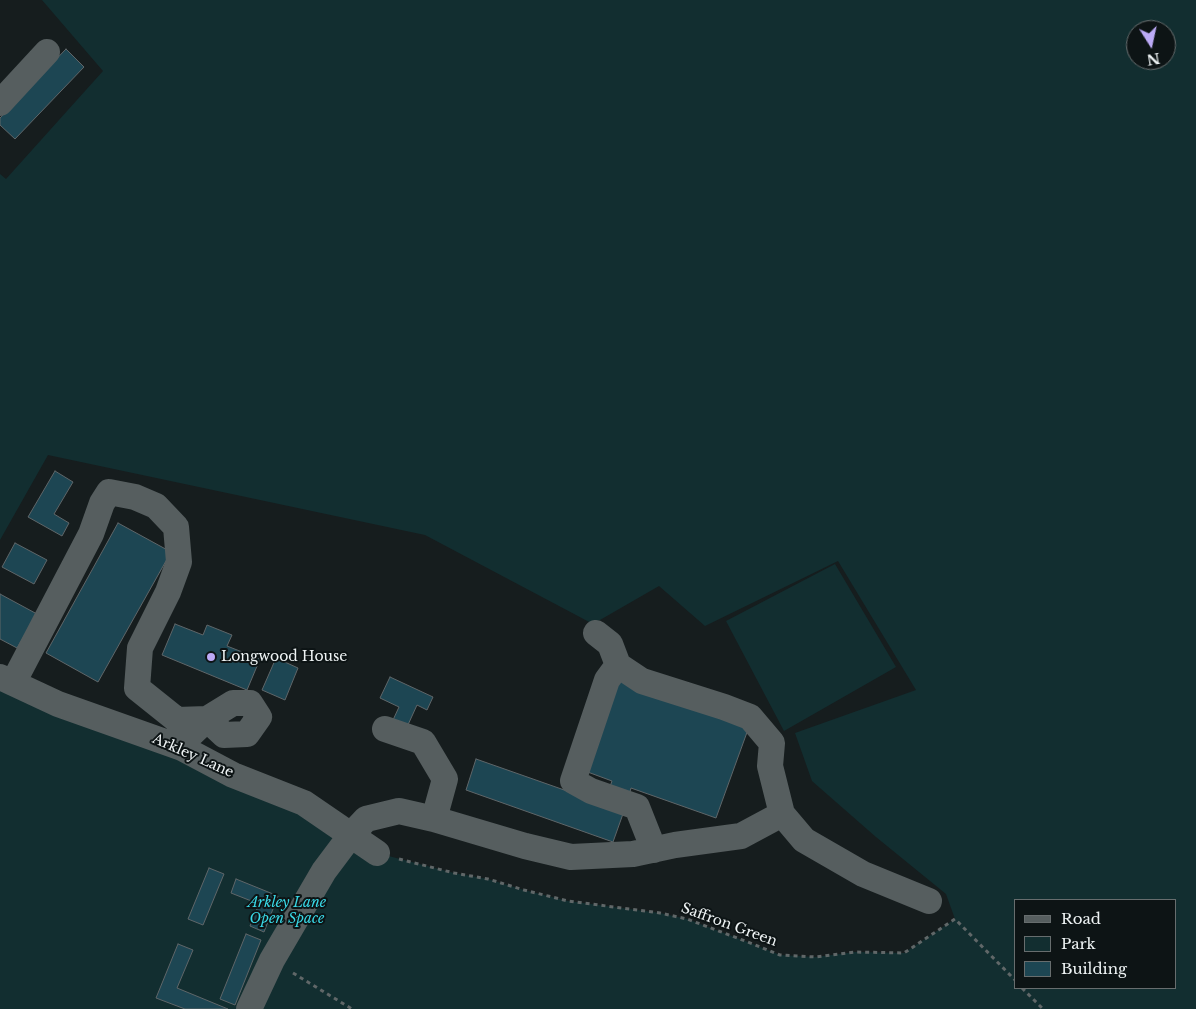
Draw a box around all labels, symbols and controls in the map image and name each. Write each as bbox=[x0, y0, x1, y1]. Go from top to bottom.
north arrow bbox=[1126, 20, 1176, 70]
text: N bbox=[1145, 49, 1161, 69]
place label: Longwood House bbox=[221, 649, 347, 665]
marker: Longwood House bbox=[205, 651, 217, 663]
street label: Arkley Lane bbox=[150, 731, 236, 781]
park label: Arkley Lane Open Space bbox=[248, 895, 326, 928]
legend bbox=[1014, 899, 1176, 989]
street label: Saffron Green bbox=[679, 900, 779, 950]
text: Road bbox=[1061, 909, 1101, 928]
text: Park bbox=[1061, 934, 1096, 953]
text: Building bbox=[1061, 959, 1127, 978]

